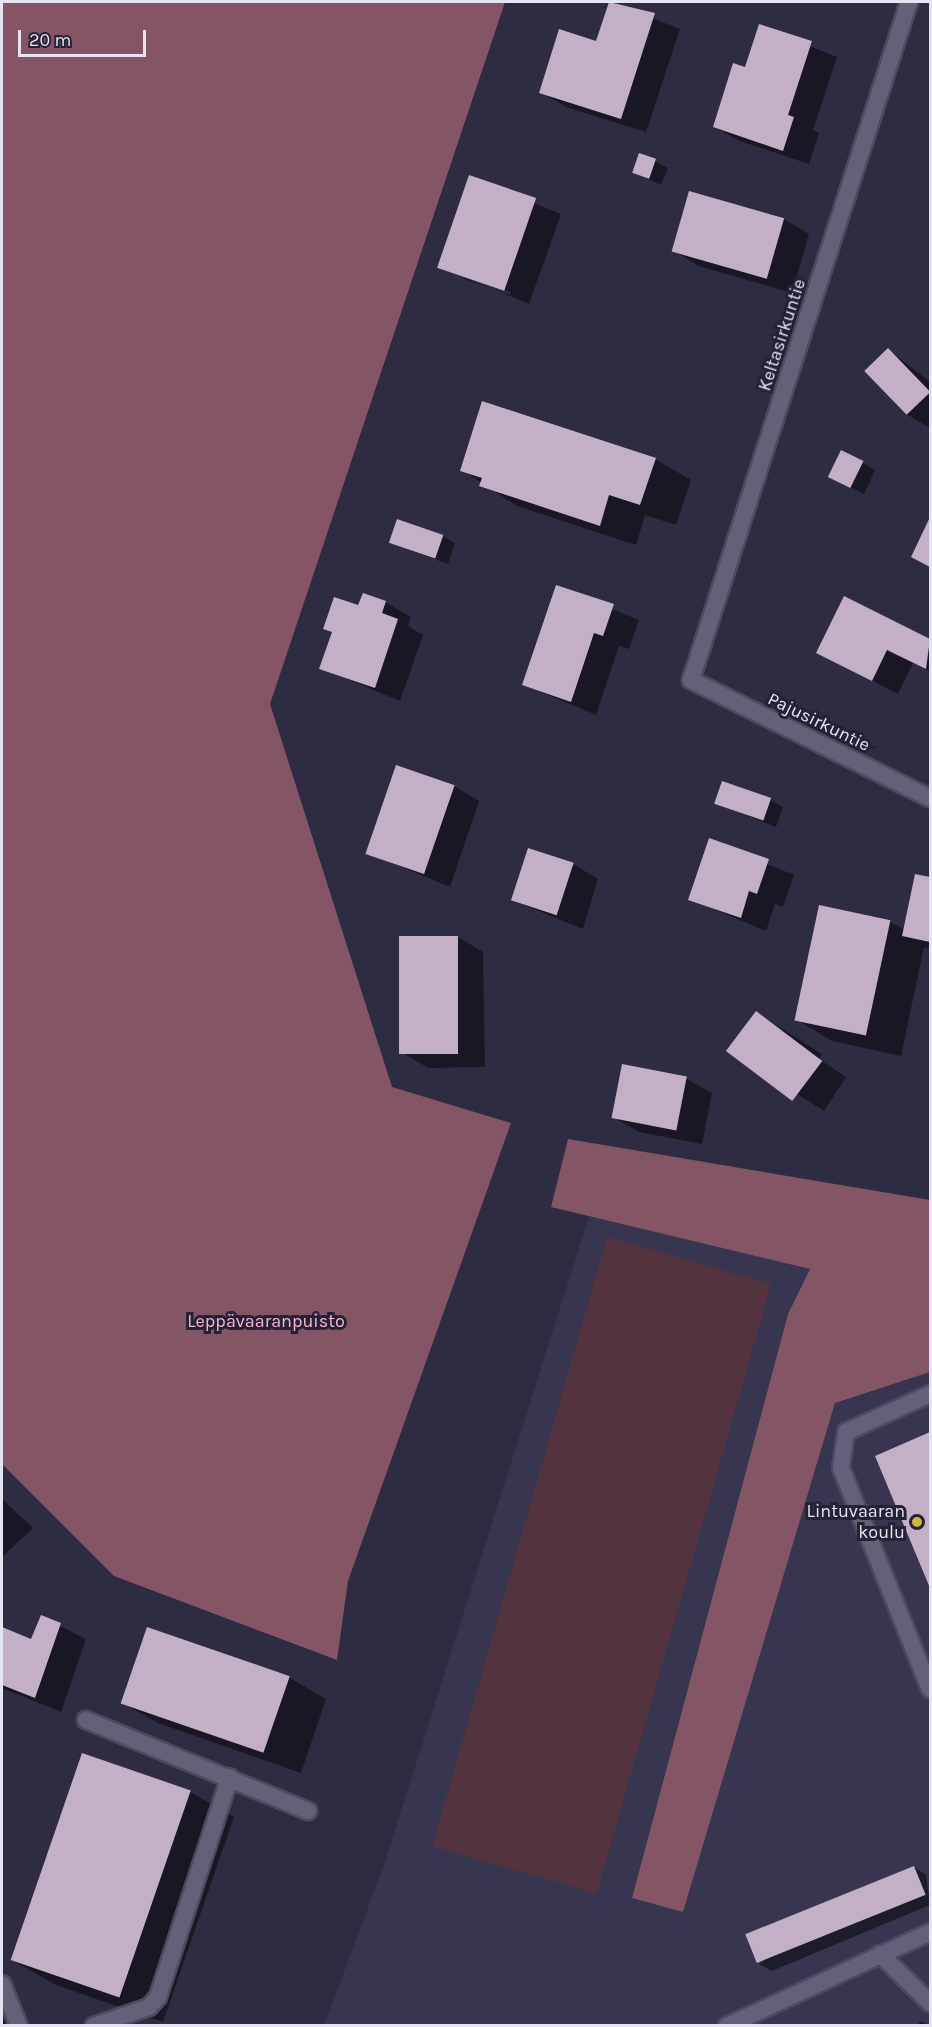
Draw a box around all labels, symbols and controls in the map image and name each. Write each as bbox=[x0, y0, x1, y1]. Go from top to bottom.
scale bar bbox=[21, 18, 148, 56]
text: 20 m bbox=[29, 29, 71, 51]
street label: Keltasirkuntie bbox=[754, 276, 810, 394]
street label: Pajusirkuntie bbox=[764, 688, 874, 756]
park label: Leppävaaranpuisto bbox=[187, 1310, 345, 1332]
place label: Lintuvaaran koulu bbox=[807, 1501, 905, 1544]
marker: Lintuvaaran koulu bbox=[910, 1515, 924, 1529]

